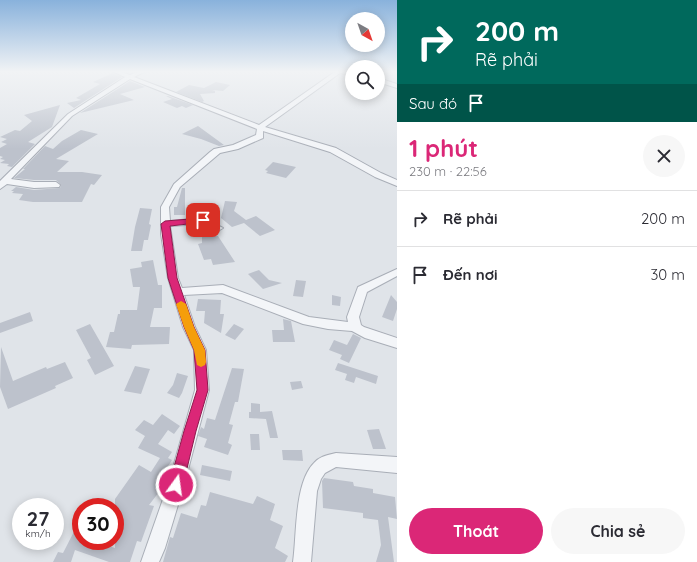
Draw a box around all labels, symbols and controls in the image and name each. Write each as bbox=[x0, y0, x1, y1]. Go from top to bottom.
north arrow bbox=[345, 12, 385, 52]
map controls bbox=[345, 12, 385, 100]
text: 200 m bbox=[475, 13, 559, 48]
icon: right bbox=[409, 16, 461, 68]
text: Rẽ phải bbox=[475, 48, 538, 71]
button: search bbox=[345, 60, 385, 100]
icon: arrive bbox=[465, 92, 487, 114]
text: Sau đó bbox=[409, 94, 457, 113]
text: 1 phút bbox=[409, 133, 478, 163]
button: close bbox=[643, 135, 685, 177]
text: 230 m · 22:56 bbox=[409, 163, 487, 179]
pin bbox=[186, 203, 220, 237]
icon: right bbox=[409, 208, 431, 230]
icon: arrive bbox=[192, 209, 214, 231]
text: Rẽ phải bbox=[443, 209, 497, 228]
text: 200 m bbox=[641, 209, 685, 228]
icon: arrive bbox=[409, 264, 431, 286]
text: Đến nơi bbox=[443, 265, 498, 284]
text: 30 m bbox=[650, 265, 685, 284]
position arrow bbox=[155, 464, 197, 506]
speed limit sign: 30 bbox=[72, 498, 124, 550]
text: 27 bbox=[27, 506, 49, 531]
button: Thoát bbox=[409, 508, 543, 554]
button: Chia sẻ bbox=[551, 508, 685, 554]
text: km/h bbox=[25, 527, 51, 540]

